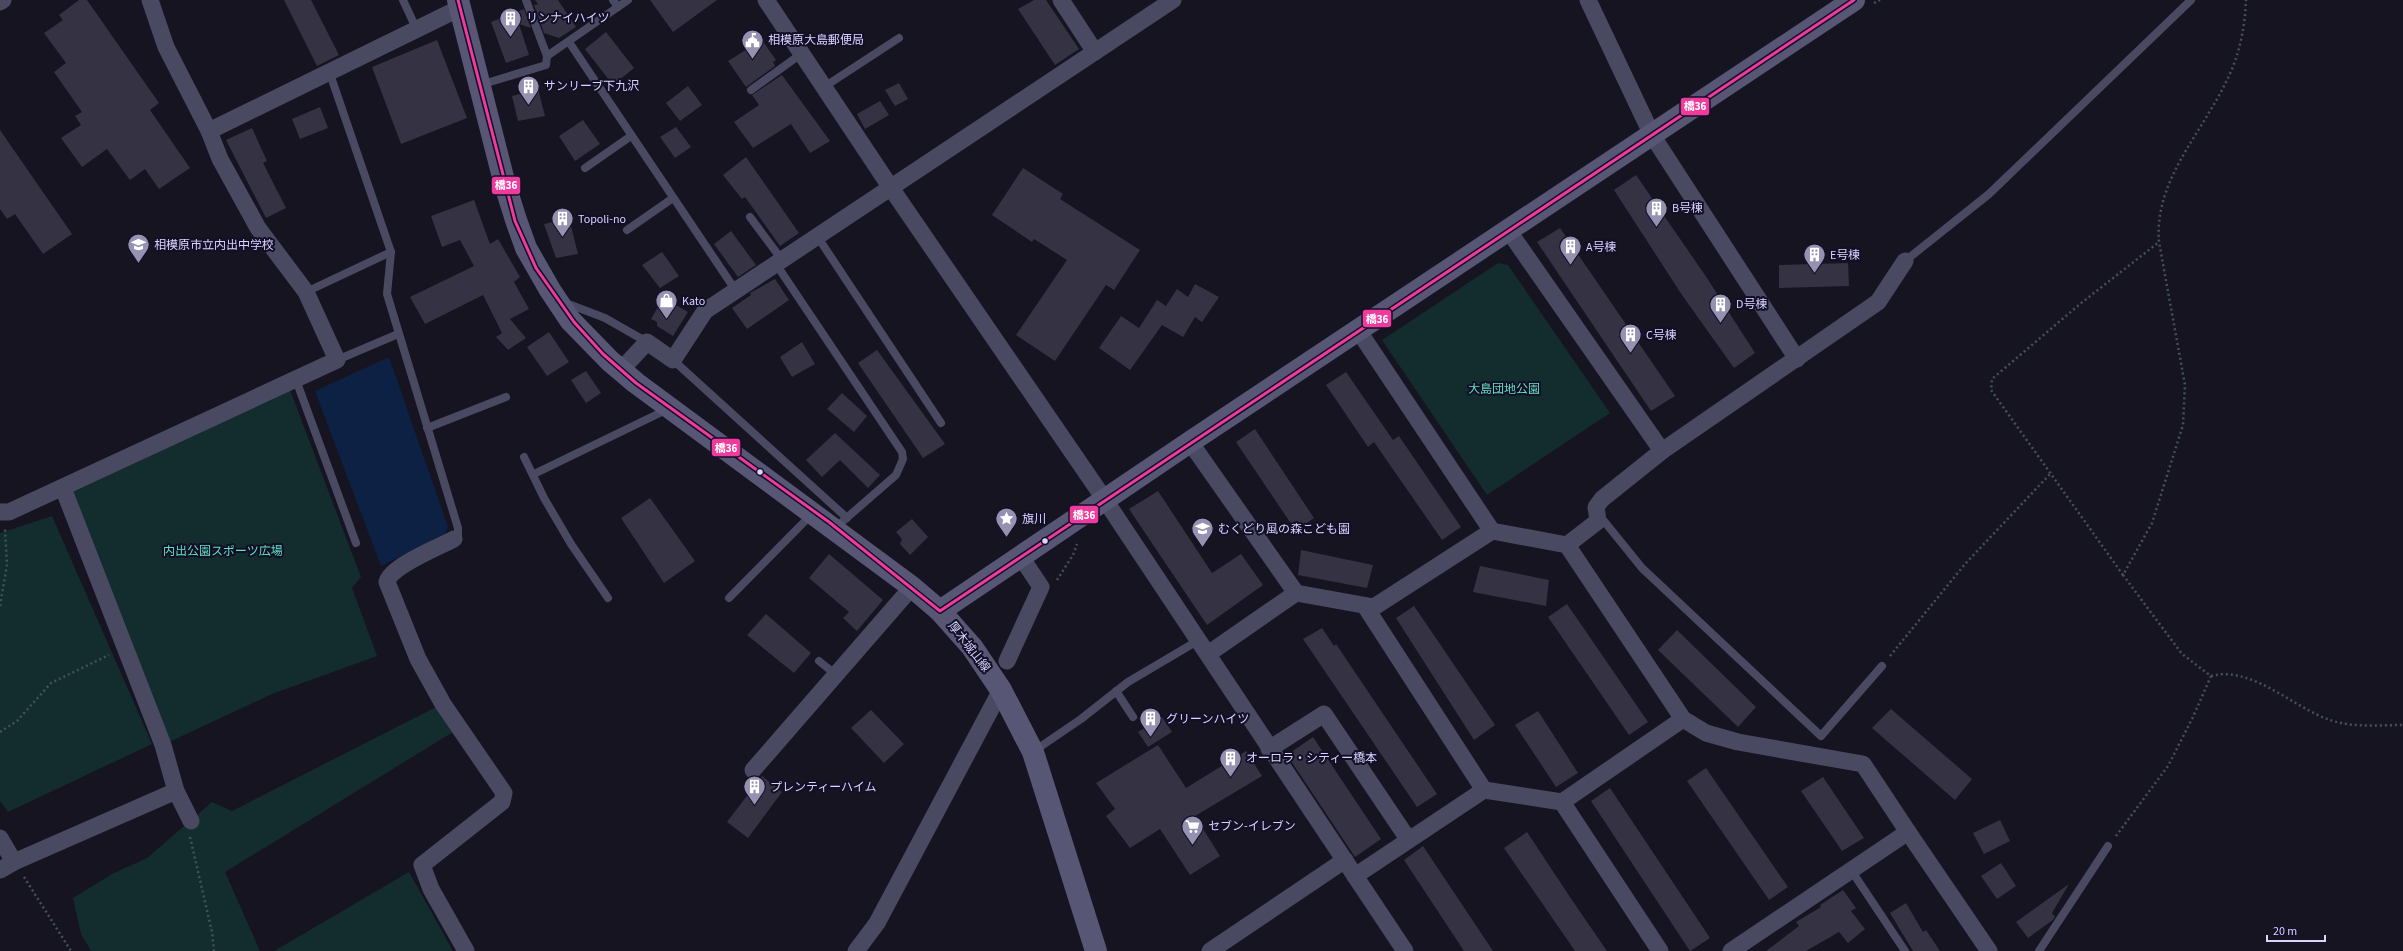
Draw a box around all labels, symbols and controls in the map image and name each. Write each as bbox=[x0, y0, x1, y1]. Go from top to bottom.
building icon: リンナイハイツ bbox=[497, 5, 523, 38]
place label: リンナイハイツ bbox=[526, 10, 610, 27]
public building icon: 相模原大島郵便局 bbox=[739, 27, 765, 60]
place label: 相模原大島郵便局 bbox=[768, 32, 864, 49]
building icon: サンリーブ下九沢 bbox=[515, 73, 541, 106]
place label: サンリーブ下九沢 bbox=[544, 78, 639, 95]
line badge: 橋36 bbox=[1680, 97, 1710, 116]
text: 橋36 bbox=[1684, 99, 1706, 114]
line badge: 橋36 bbox=[491, 176, 521, 195]
text: 橋36 bbox=[495, 178, 517, 193]
building icon: B号棟 bbox=[1643, 195, 1669, 228]
place label: B号棟 bbox=[1672, 200, 1703, 217]
building icon: Topoli-no bbox=[549, 206, 575, 239]
place label: Topoli-no bbox=[578, 211, 626, 228]
school or university icon: 相模原市立内出中学校 bbox=[125, 232, 151, 265]
building icon: A号棟 bbox=[1557, 234, 1583, 267]
place label: 相模原市立内出中学校 bbox=[154, 237, 274, 254]
place label: A号棟 bbox=[1586, 239, 1617, 256]
building icon: E号棟 bbox=[1801, 242, 1827, 275]
place label: E号棟 bbox=[1830, 247, 1860, 264]
shop icon: Kato bbox=[654, 288, 680, 321]
building icon: D号棟 bbox=[1707, 291, 1733, 324]
place label: Kato bbox=[682, 293, 705, 310]
place label: D号棟 bbox=[1736, 296, 1767, 313]
line badge: 橋36 bbox=[1362, 309, 1392, 328]
text: 橋36 bbox=[1366, 312, 1388, 327]
building icon: C号棟 bbox=[1617, 322, 1643, 355]
place label: C号棟 bbox=[1646, 327, 1677, 344]
park label: 大島団地公園 bbox=[1468, 381, 1540, 398]
line badge: 橋36 bbox=[711, 438, 741, 457]
text: 橋36 bbox=[715, 441, 737, 456]
unlabelled marker bbox=[755, 467, 765, 477]
line badge: 橋36 bbox=[1069, 505, 1099, 524]
place icon: 旗川 bbox=[994, 506, 1020, 539]
text: 橋36 bbox=[1073, 508, 1095, 523]
place label: 旗川 bbox=[1022, 511, 1046, 528]
school or university icon: むくどり風の森こども園 bbox=[1189, 516, 1215, 549]
place label: むくどり風の森こども園 bbox=[1218, 521, 1350, 538]
unlabelled marker bbox=[1040, 536, 1050, 546]
park label: 内出公園スポーツ広場 bbox=[163, 543, 283, 560]
street label: 厚木城山線 bbox=[944, 618, 994, 676]
building icon: グリーンハイツ bbox=[1138, 706, 1164, 739]
place label: グリーンハイツ bbox=[1166, 711, 1249, 728]
building icon: オーロラ・シティー橋本 bbox=[1217, 745, 1243, 778]
place label: オーロラ・シティー橋本 bbox=[1246, 750, 1377, 767]
building icon: プレンティーハイム bbox=[741, 774, 767, 807]
place label: プレンティーハイム bbox=[770, 779, 877, 796]
supermarket icon: セブン-イレブン bbox=[1180, 813, 1206, 846]
place label: セブン-イレブン bbox=[1208, 818, 1296, 835]
scale bar bbox=[2267, 917, 2325, 943]
text: 20 m bbox=[2273, 923, 2297, 940]

